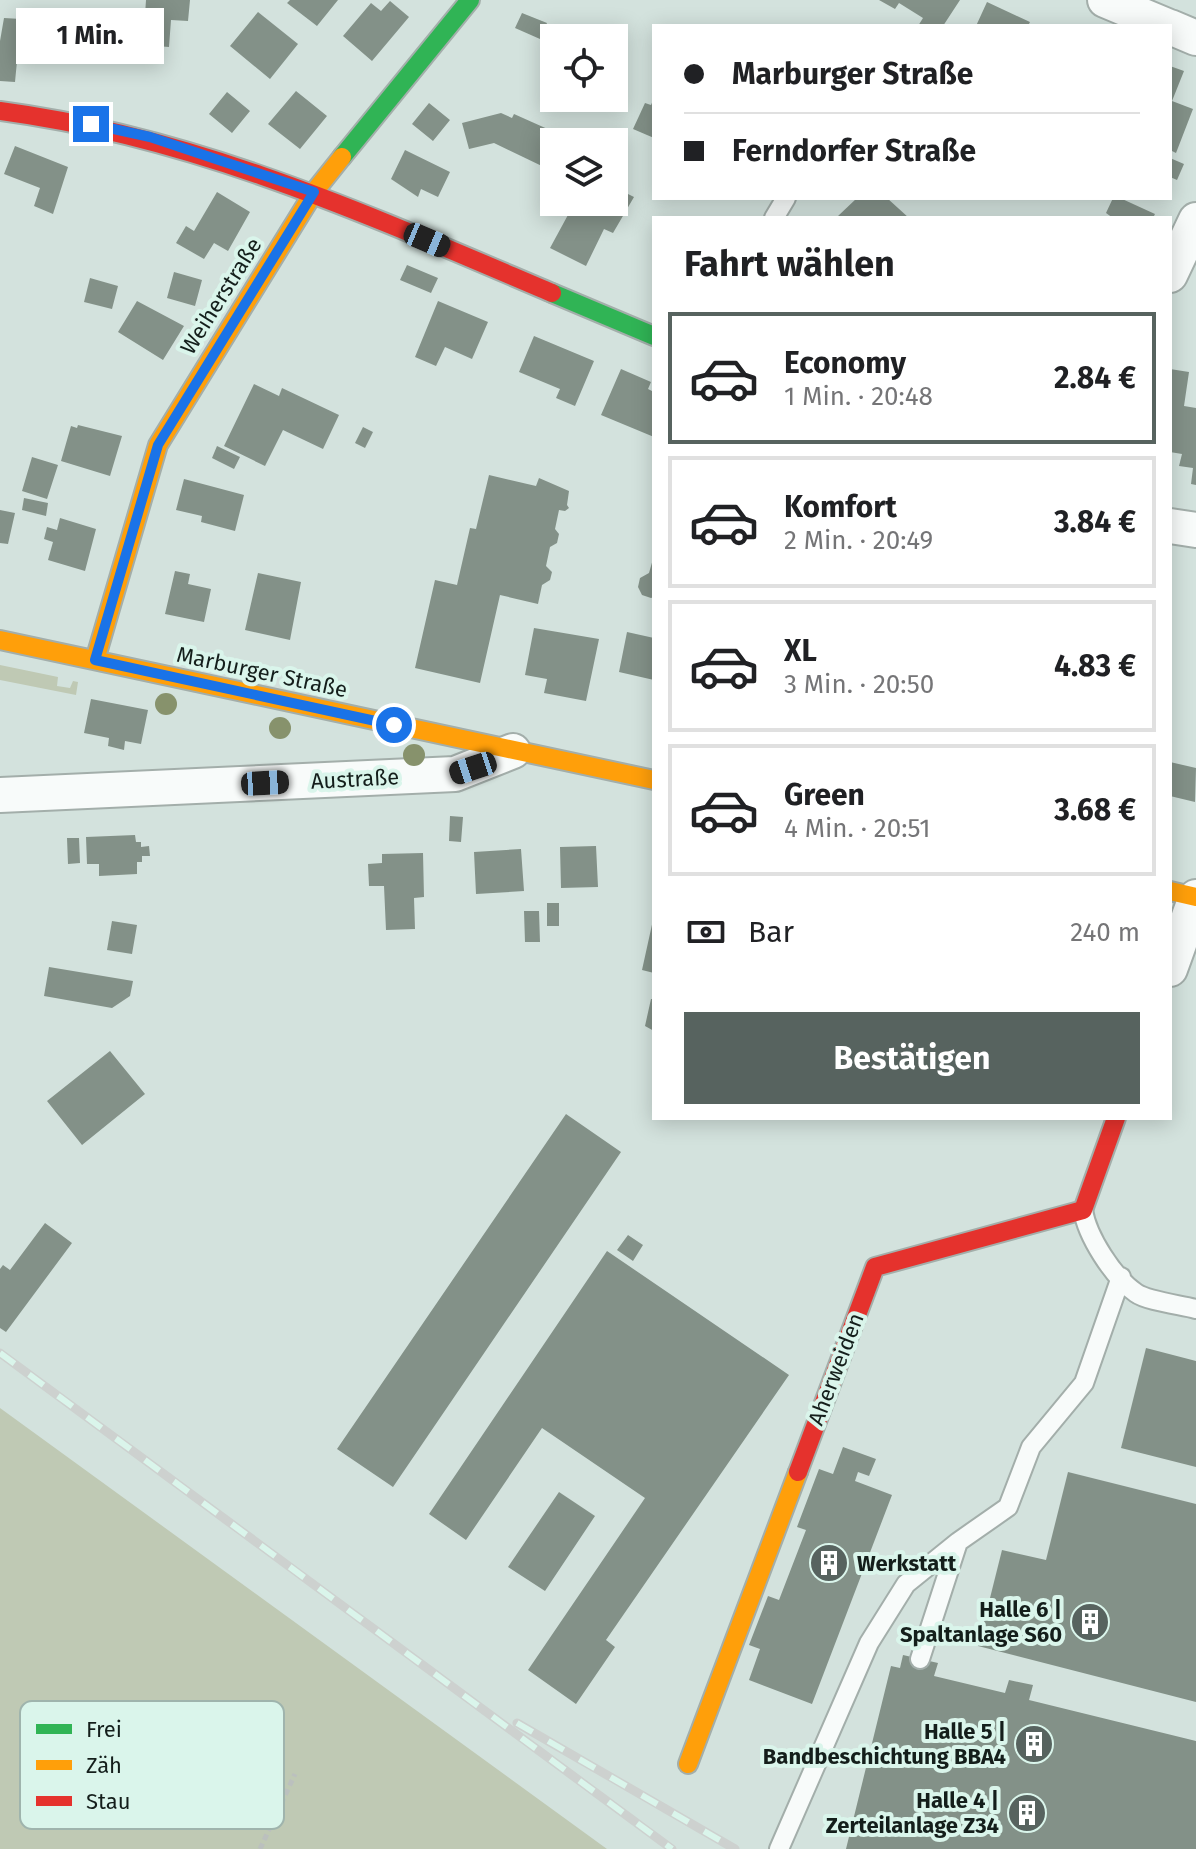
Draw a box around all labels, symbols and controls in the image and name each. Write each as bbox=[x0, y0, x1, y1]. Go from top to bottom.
callout: 1 Min. bbox=[17, 8, 165, 64]
text: 1 Min. bbox=[56, 20, 124, 51]
map controls bbox=[540, 24, 628, 216]
button: locate bbox=[540, 24, 628, 112]
text: Marburger Straße bbox=[732, 56, 973, 92]
route end bbox=[73, 106, 109, 142]
button: layers bbox=[540, 128, 628, 216]
text: Ferndorfer Straße bbox=[732, 133, 976, 169]
car bbox=[400, 220, 454, 260]
street label: Weiherstraße bbox=[175, 233, 267, 359]
text: Fahrt wählen bbox=[684, 242, 895, 286]
icon: car bbox=[688, 342, 760, 414]
text: Economy bbox=[784, 345, 906, 381]
text: 2.84 € bbox=[1054, 360, 1136, 396]
text: 1 Min. · 20:48 bbox=[784, 381, 933, 412]
icon: car bbox=[688, 486, 760, 558]
text: Komfort bbox=[784, 489, 897, 525]
text: 3.84 € bbox=[1054, 504, 1136, 540]
text: 2 Min. · 20:49 bbox=[784, 525, 933, 556]
icon: car bbox=[688, 630, 760, 702]
text: XL bbox=[784, 633, 817, 669]
street label: Marburger Straße bbox=[174, 641, 350, 703]
text: 4.83 € bbox=[1054, 648, 1136, 684]
text: 3 Min. · 20:50 bbox=[784, 669, 934, 700]
route start bbox=[376, 707, 412, 743]
car bbox=[446, 749, 500, 787]
street label: Austraße bbox=[310, 763, 400, 795]
car bbox=[240, 770, 290, 796]
icon: car bbox=[688, 774, 760, 846]
text: Green bbox=[784, 777, 865, 813]
text: 3.68 € bbox=[1054, 792, 1136, 828]
text: 4 Min. · 20:51 bbox=[784, 813, 930, 844]
icon: cash bbox=[684, 910, 728, 954]
text: Bar bbox=[748, 914, 794, 950]
text: 240 m bbox=[1070, 917, 1140, 948]
button: Bestätigen bbox=[684, 1012, 1140, 1104]
street label: Aherweiden bbox=[802, 1309, 870, 1429]
building icon: Werkstatt bbox=[808, 1542, 850, 1584]
place label: Werkstatt bbox=[857, 1550, 957, 1577]
place label: Halle 6 | Spaltanlage S60 bbox=[900, 1596, 1062, 1648]
building icon: Halle 6 | Spaltanlage S60 bbox=[1069, 1601, 1111, 1643]
legend bbox=[20, 1701, 284, 1829]
text: Frei bbox=[86, 1716, 122, 1743]
place label: Halle 5 | Bandbeschichtung BBA4 bbox=[763, 1718, 1006, 1770]
building icon: Halle 5 | Bandbeschichtung BBA4 bbox=[1013, 1723, 1055, 1765]
text: Zäh bbox=[86, 1752, 122, 1779]
place label: Halle 4 | Zerteilanlage Z34 bbox=[826, 1787, 999, 1839]
text: Stau bbox=[86, 1788, 131, 1815]
building icon: Halle 4 | Zerteilanlage Z34 bbox=[1006, 1792, 1048, 1834]

